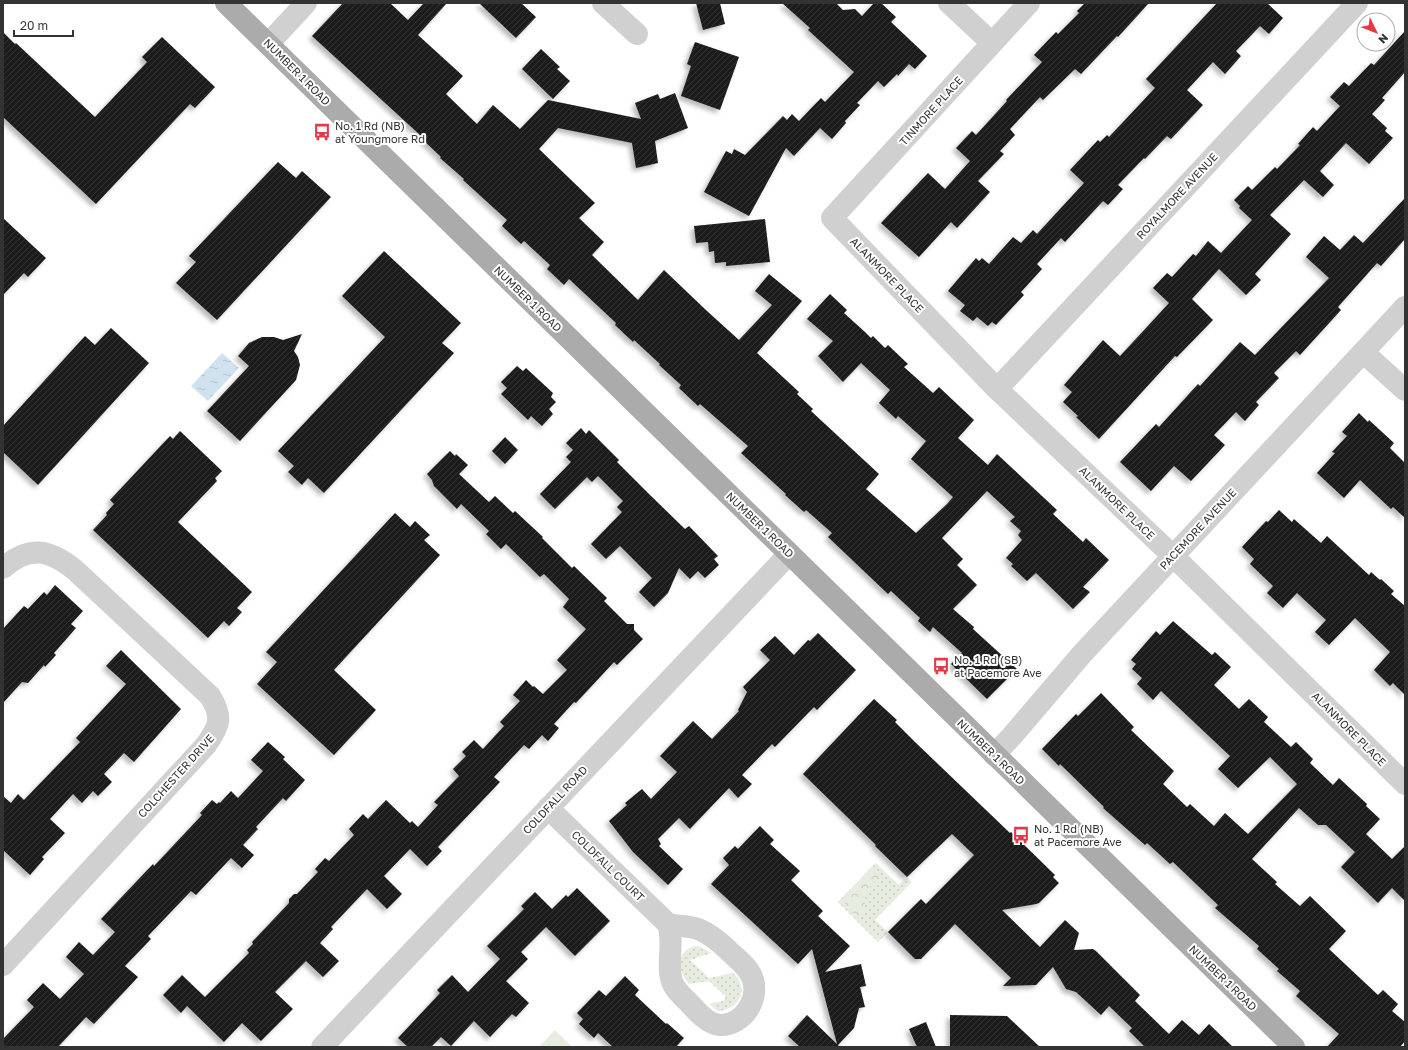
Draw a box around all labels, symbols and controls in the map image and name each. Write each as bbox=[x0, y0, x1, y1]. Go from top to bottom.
scale bar bbox=[14, 12, 73, 38]
north arrow bbox=[1356, 12, 1396, 52]
text: 20 m bbox=[20, 18, 48, 33]
text: N bbox=[1376, 32, 1391, 47]
street label: NUMBER 1 ROAD bbox=[261, 36, 334, 108]
street label: TINMORE PLACE bbox=[896, 73, 965, 148]
place label: No. 1 Rd (NB) at Youngmore Rd bbox=[335, 119, 425, 145]
bus stop icon: No. 1 Rd (NB) at Youngmore Rd bbox=[312, 122, 332, 142]
street label: ROYALMORE AVENUE bbox=[1133, 150, 1220, 241]
street label: ALANMORE PLACE bbox=[848, 234, 927, 315]
street label: NUMBER 1 ROAD bbox=[492, 263, 565, 334]
street label: ALANMORE PLACE bbox=[1077, 463, 1158, 542]
street label: PACEMORE AVENUE bbox=[1157, 485, 1239, 572]
street label: NUMBER 1 ROAD bbox=[724, 489, 797, 560]
place label: No. 1 Rd (SB) at Pacemore Ave bbox=[954, 653, 1042, 679]
bus stop icon: No. 1 Rd (SB) at Pacemore Ave bbox=[931, 656, 951, 676]
street label: ALANMORE PLACE bbox=[1310, 689, 1389, 769]
street label: NUMBER 1 ROAD bbox=[955, 716, 1028, 787]
street label: COLCHESTER DRIVE bbox=[135, 731, 217, 820]
street label: COLDFALL ROAD bbox=[520, 763, 590, 836]
place label: No. 1 Rd (NB) at Pacemore Ave bbox=[1034, 822, 1122, 848]
bus stop icon: No. 1 Rd (NB) at Pacemore Ave bbox=[1011, 825, 1031, 845]
street label: COLDFALL COURT bbox=[569, 828, 648, 904]
street label: NUMBER 1 ROAD bbox=[1187, 942, 1260, 1013]

